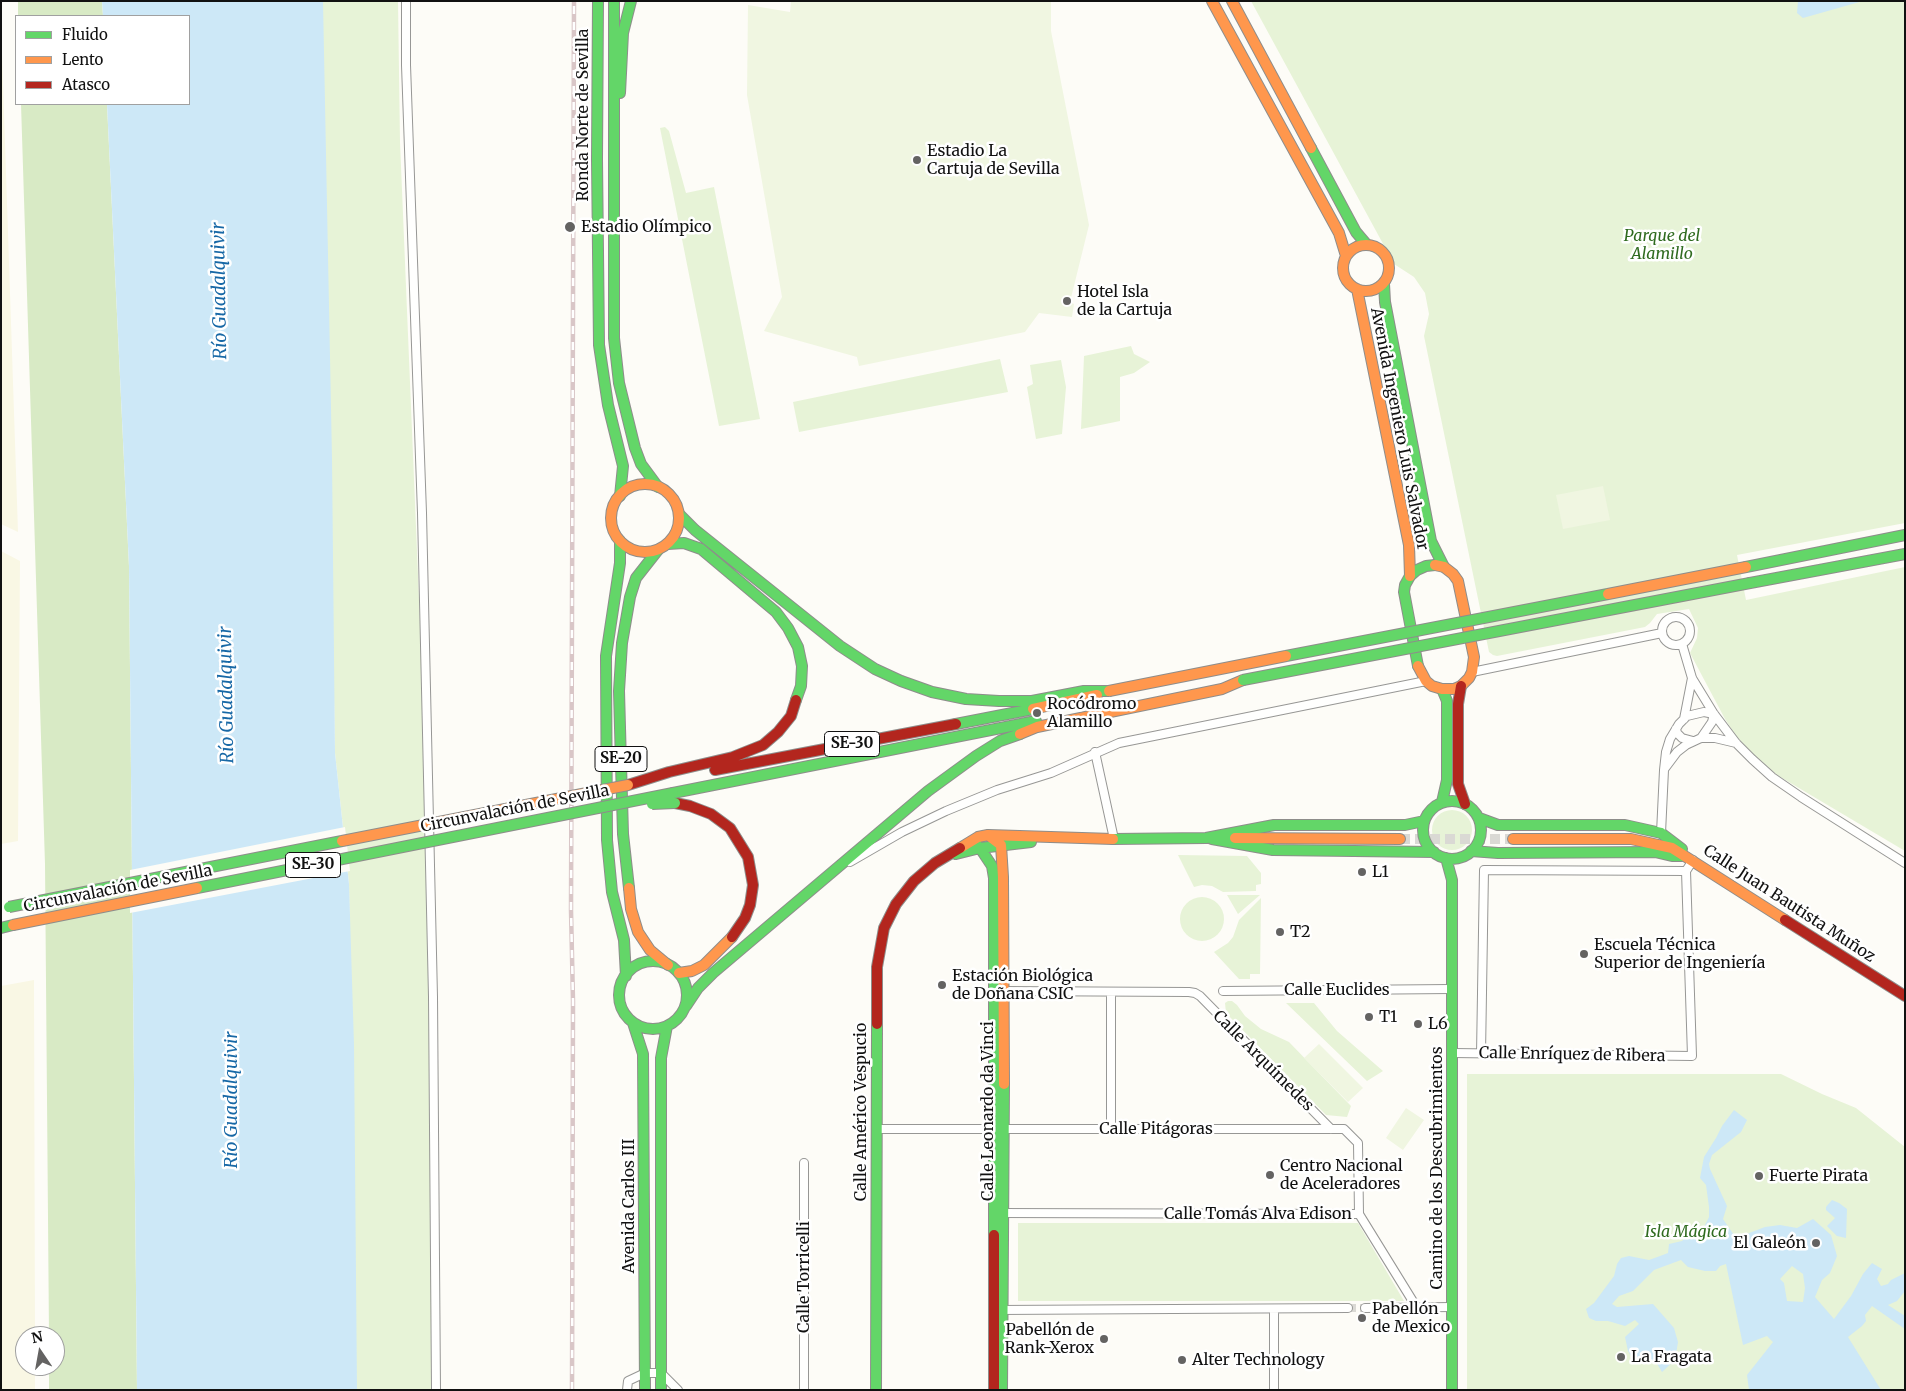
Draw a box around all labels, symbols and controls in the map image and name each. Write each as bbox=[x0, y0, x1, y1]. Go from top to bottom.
legend bbox=[15, 15, 190, 105]
text: Fluido bbox=[62, 25, 108, 44]
street label: Ronda Norte de Sevilla bbox=[573, 29, 593, 201]
text: Lento bbox=[62, 50, 103, 69]
text: Atasco bbox=[62, 75, 110, 94]
place label: Estadio La Cartuja de Sevilla bbox=[927, 141, 1059, 179]
marker: Estadio La Cartuja de Sevilla bbox=[911, 154, 923, 166]
place label: Estadio Olímpico bbox=[581, 217, 711, 237]
marker: Estadio Olímpico bbox=[563, 220, 577, 234]
water label: Río Guadalquivir bbox=[208, 222, 232, 360]
park label: Parque del Alamillo bbox=[1624, 226, 1700, 264]
place label: Hotel Isla de la Cartuja bbox=[1077, 282, 1172, 320]
marker: Hotel Isla de la Cartuja bbox=[1061, 295, 1073, 307]
street label: Avenida Ingeniero Luis Salvador bbox=[1366, 306, 1432, 552]
water label: Río Guadalquivir bbox=[215, 626, 239, 764]
place label: Rocódromo Alamillo bbox=[1047, 694, 1136, 732]
marker: Rocódromo Alamillo bbox=[1031, 707, 1043, 719]
road number: SE-30 bbox=[824, 732, 880, 756]
road number: SE-20 bbox=[595, 746, 647, 772]
street label: Circunvalación de Sevilla bbox=[419, 781, 611, 837]
street label: Calle Juan Bautista Muñoz bbox=[1699, 841, 1879, 967]
road number: SE-30 bbox=[286, 852, 340, 878]
street label: Circunvalación de Sevilla bbox=[22, 861, 214, 917]
place label: L1 bbox=[1372, 862, 1389, 882]
marker: L1 bbox=[1356, 866, 1368, 878]
place label: T2 bbox=[1290, 922, 1311, 942]
marker: T2 bbox=[1274, 926, 1286, 938]
place label: Escuela Técnica Superior de Ingeniería bbox=[1594, 935, 1765, 973]
marker: Escuela Técnica Superior de Ingeniería bbox=[1578, 948, 1590, 960]
place label: Estación Biológica de Doñana CSIC bbox=[952, 966, 1093, 1004]
marker: Estación Biológica de Doñana CSIC bbox=[936, 979, 948, 991]
street label: Calle Euclides bbox=[1284, 980, 1390, 1000]
street label: Calle Arquímedes bbox=[1209, 1007, 1317, 1115]
place label: T1 bbox=[1379, 1007, 1397, 1027]
marker: T1 bbox=[1363, 1011, 1375, 1023]
place label: L6 bbox=[1428, 1014, 1448, 1034]
marker: L6 bbox=[1412, 1018, 1424, 1030]
street label: Calle Leonardo da Vinci bbox=[978, 1021, 998, 1201]
street label: Calle Américo Vespucio bbox=[851, 1023, 871, 1201]
water label: Río Guadalquivir bbox=[221, 1031, 243, 1169]
street label: Calle Enríquez de Ribera bbox=[1479, 1044, 1665, 1066]
street label: Camino de los Descubrimientos bbox=[1427, 1047, 1447, 1289]
street label: Calle Pitágoras bbox=[1099, 1119, 1213, 1139]
street label: Avenida Carlos III bbox=[619, 1138, 639, 1274]
place label: Centro Nacional de Aceleradores bbox=[1280, 1156, 1403, 1194]
place label: Fuerte Pirata bbox=[1769, 1166, 1868, 1186]
marker: Centro Nacional de Aceleradores bbox=[1264, 1169, 1276, 1181]
marker: Fuerte Pirata bbox=[1753, 1170, 1765, 1182]
street label: Calle Tomás Alva Edison bbox=[1164, 1204, 1352, 1224]
street label: Calle Torricelli bbox=[794, 1221, 814, 1333]
park label: Isla Mágica bbox=[1645, 1222, 1727, 1242]
place label: El Galeón bbox=[1733, 1233, 1806, 1253]
marker: El Galeón bbox=[1810, 1237, 1822, 1249]
place label: Pabellón de Mexico bbox=[1372, 1299, 1450, 1337]
marker: Pabellón de Mexico bbox=[1356, 1312, 1368, 1324]
place label: Pabellón de Rank-Xerox bbox=[1005, 1320, 1094, 1358]
north arrow bbox=[15, 1326, 65, 1376]
text: N bbox=[30, 1327, 44, 1347]
marker: Pabellón de Rank-Xerox bbox=[1098, 1333, 1110, 1345]
place label: La Fragata bbox=[1631, 1347, 1712, 1367]
place label: Alter Technology bbox=[1192, 1350, 1325, 1370]
marker: La Fragata bbox=[1615, 1351, 1627, 1363]
marker: Alter Technology bbox=[1176, 1354, 1188, 1366]

